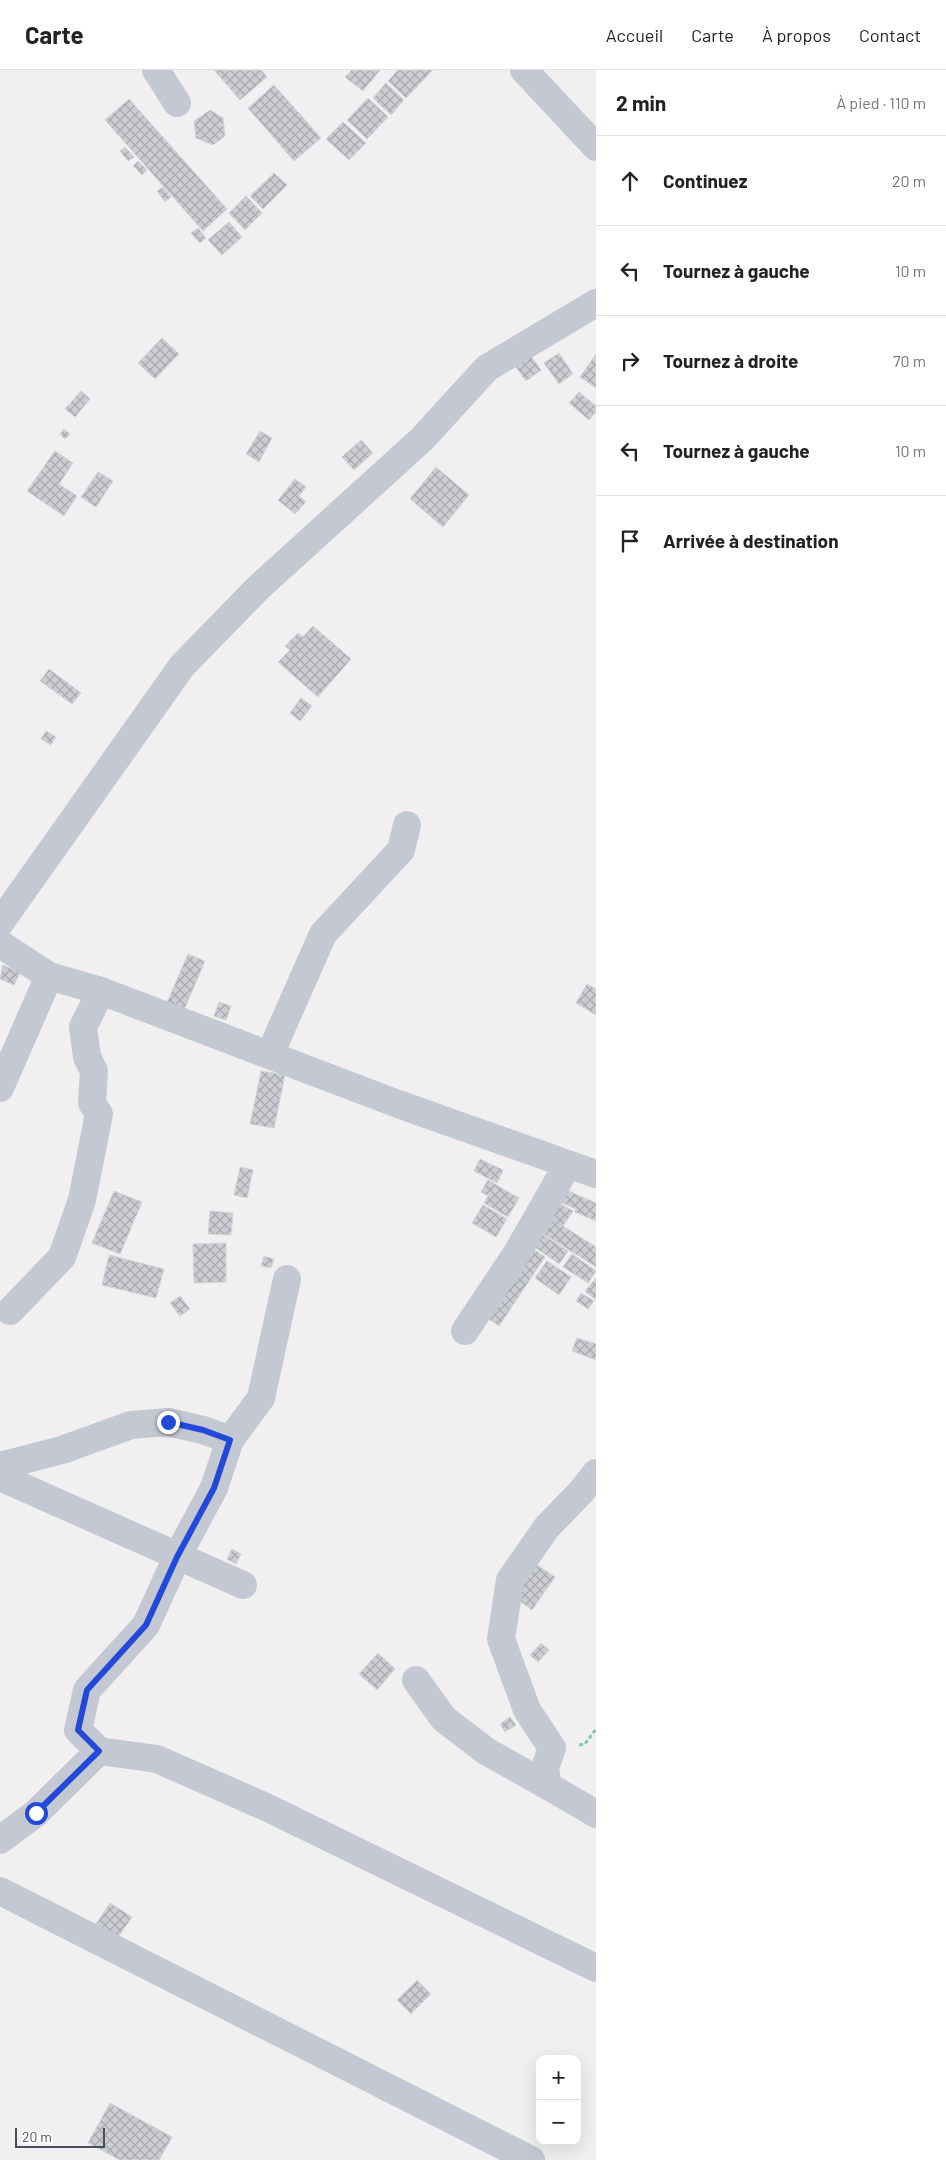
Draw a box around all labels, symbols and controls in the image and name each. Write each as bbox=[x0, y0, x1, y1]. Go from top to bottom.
text: Carte bbox=[25, 20, 84, 49]
text: Accueil bbox=[606, 24, 663, 46]
text: Carte bbox=[691, 24, 734, 46]
text: À propos bbox=[762, 24, 831, 46]
text: Contact bbox=[859, 24, 921, 46]
text: 2 min bbox=[616, 90, 666, 115]
text: À pied · 110 m bbox=[836, 93, 926, 112]
icon: ahead bbox=[616, 167, 644, 195]
text: Continuez bbox=[663, 169, 747, 192]
text: 20 m bbox=[892, 171, 926, 190]
icon: left bbox=[616, 257, 644, 285]
text: Tournez à gauche bbox=[663, 259, 810, 282]
text: 10 m bbox=[895, 261, 926, 280]
icon: right bbox=[616, 347, 644, 375]
text: Tournez à droite bbox=[663, 349, 799, 372]
text: 70 m bbox=[893, 351, 926, 370]
icon: left bbox=[616, 437, 644, 465]
text: Tournez à gauche bbox=[663, 439, 810, 462]
text: 10 m bbox=[895, 441, 926, 460]
icon: arrive bbox=[616, 527, 644, 555]
text: Arrivée à destination bbox=[663, 529, 839, 552]
route end bbox=[157, 1411, 180, 1434]
route start bbox=[25, 1802, 48, 1825]
map controls bbox=[536, 2055, 581, 2145]
button: + bbox=[536, 2055, 581, 2100]
button: − bbox=[536, 2100, 581, 2145]
scale bar bbox=[15, 2125, 105, 2148]
text: 20 m bbox=[22, 2128, 52, 2145]

